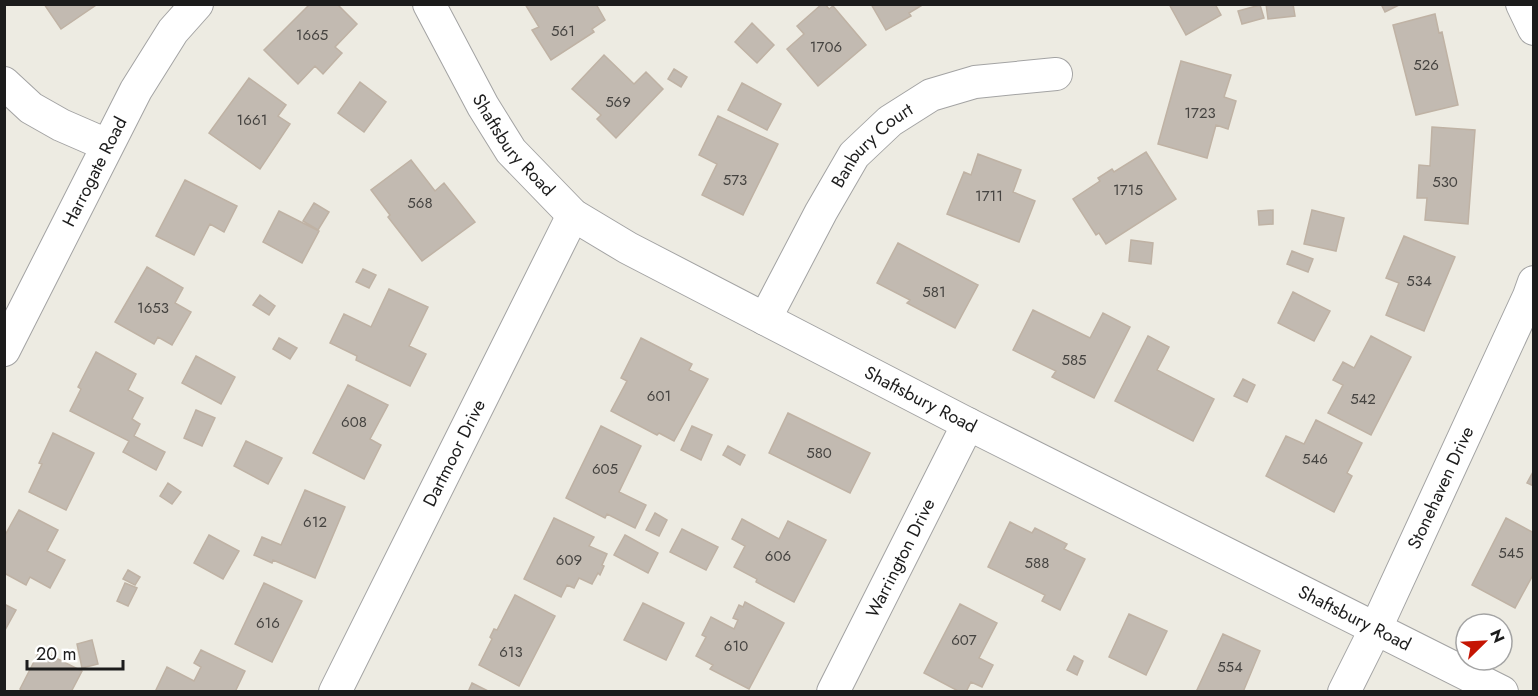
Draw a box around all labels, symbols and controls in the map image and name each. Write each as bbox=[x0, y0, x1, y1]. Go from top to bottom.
house number: 561 bbox=[551, 20, 575, 42]
house number: 1665 bbox=[296, 24, 328, 46]
house number: 1706 bbox=[810, 36, 842, 58]
house number: 526 bbox=[1413, 54, 1439, 76]
street label: Shaftsbury Road bbox=[466, 89, 561, 202]
house number: 569 bbox=[605, 91, 631, 113]
street label: Banbury Court bbox=[825, 96, 919, 192]
house number: 1723 bbox=[1184, 102, 1216, 124]
house number: 1661 bbox=[237, 109, 267, 131]
street label: Harrogate Road bbox=[56, 112, 133, 231]
house number: 573 bbox=[723, 169, 747, 191]
house number: 530 bbox=[1432, 171, 1458, 193]
house number: 1715 bbox=[1113, 179, 1143, 201]
house number: 1711 bbox=[975, 185, 1003, 207]
house number: 568 bbox=[407, 192, 433, 214]
house number: 534 bbox=[1406, 270, 1432, 292]
house number: 581 bbox=[922, 281, 946, 303]
house number: 1653 bbox=[137, 297, 169, 319]
house number: 585 bbox=[1061, 349, 1087, 371]
street label: Shaftsbury Road bbox=[860, 359, 981, 439]
house number: 601 bbox=[647, 385, 671, 407]
house number: 542 bbox=[1350, 388, 1376, 410]
street label: Dartmoor Drive bbox=[417, 395, 492, 511]
house number: 608 bbox=[341, 411, 367, 433]
street label: Stonehaven Drive bbox=[1401, 422, 1480, 553]
house number: 580 bbox=[806, 442, 832, 464]
house number: 546 bbox=[1302, 448, 1328, 470]
house number: 605 bbox=[592, 458, 618, 480]
street label: Warrington Drive bbox=[860, 494, 941, 622]
house number: 612 bbox=[303, 511, 327, 533]
house number: 545 bbox=[1498, 542, 1524, 564]
house number: 606 bbox=[765, 545, 791, 567]
house number: 609 bbox=[556, 549, 582, 571]
house number: 588 bbox=[1025, 552, 1049, 574]
street label: Shaftsbury Road bbox=[1294, 579, 1416, 657]
house number: 616 bbox=[256, 612, 280, 634]
north arrow bbox=[1454, 612, 1514, 672]
text: N bbox=[1484, 626, 1510, 647]
house number: 607 bbox=[951, 629, 977, 651]
scale bar bbox=[27, 633, 123, 671]
house number: 610 bbox=[724, 635, 748, 657]
text: 20 m bbox=[36, 641, 76, 667]
house number: 613 bbox=[499, 641, 523, 663]
house number: 554 bbox=[1217, 656, 1243, 678]

